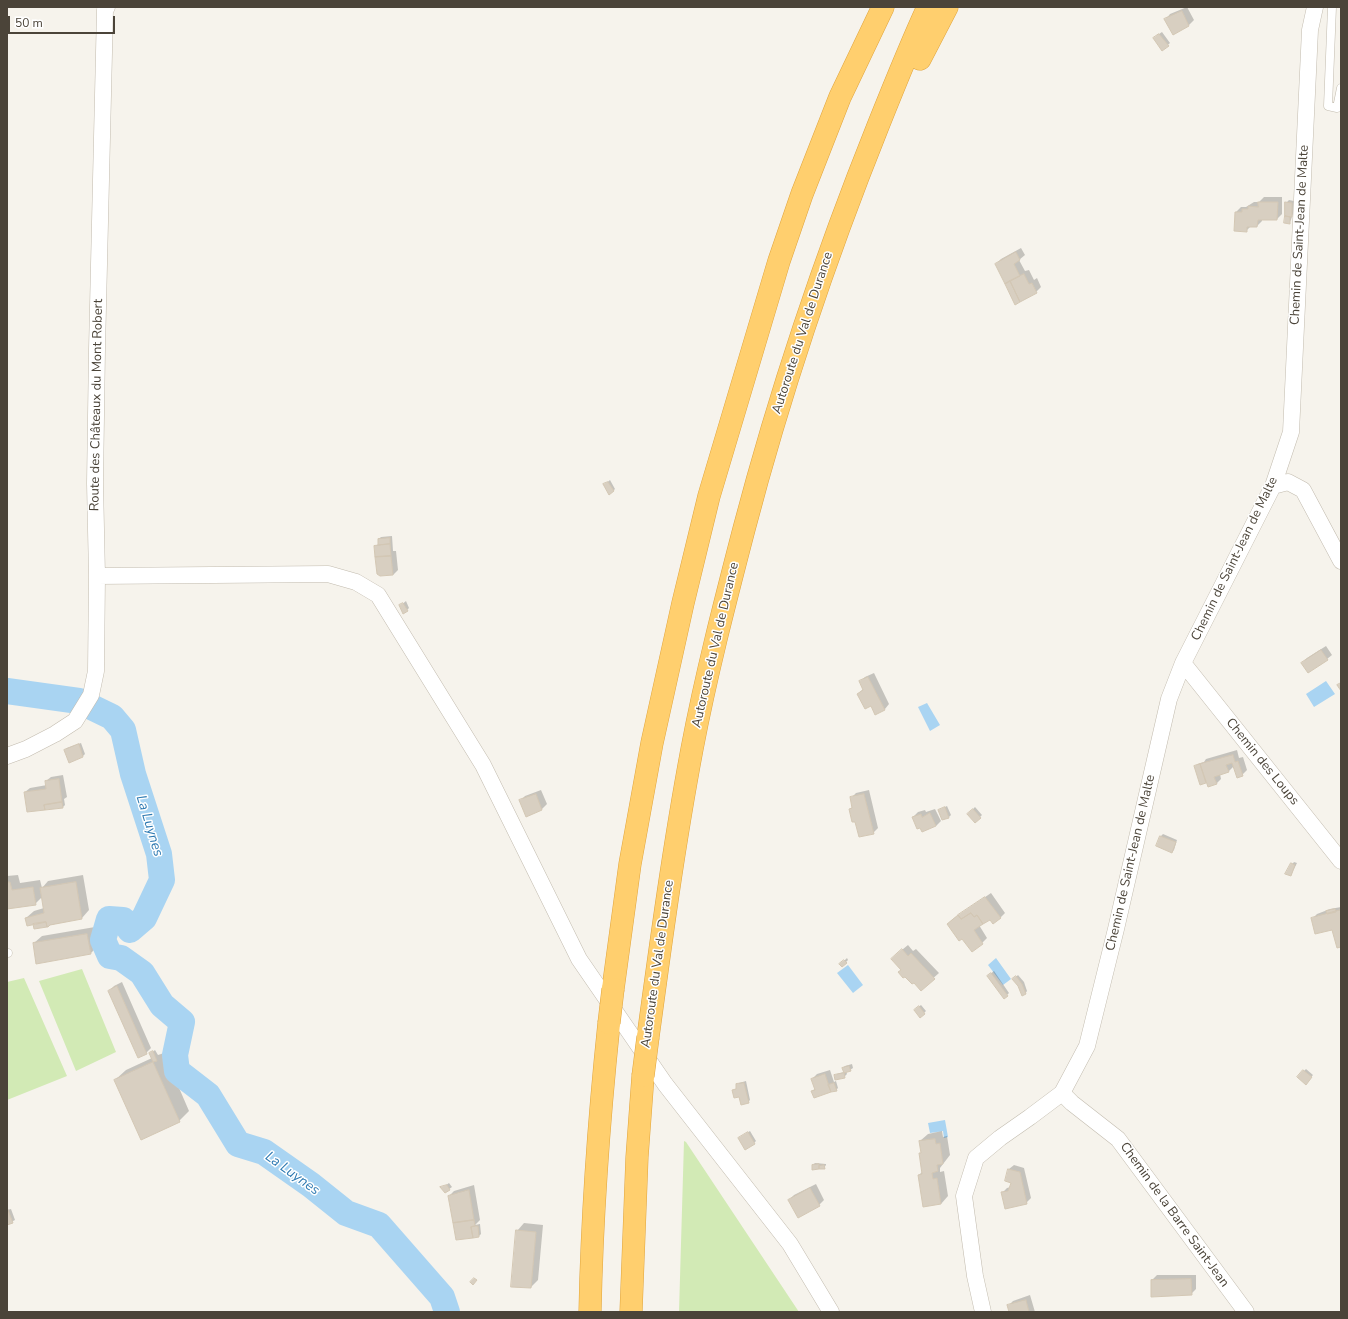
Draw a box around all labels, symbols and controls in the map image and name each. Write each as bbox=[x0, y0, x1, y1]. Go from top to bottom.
scale bar bbox=[10, 8, 117, 34]
text: 50 m bbox=[15, 15, 43, 31]
street label: Chemin de Saint-Jean de Malte bbox=[1287, 145, 1313, 325]
street label: Autoroute du Val de Durance bbox=[769, 250, 837, 416]
street label: Route des Châteaux du Mont Robert bbox=[87, 299, 107, 511]
street label: Chemin de Saint-Jean de Malte bbox=[1188, 475, 1282, 643]
street label: Autoroute du Val de Durance bbox=[689, 561, 743, 729]
street label: Chemin des Loups bbox=[1222, 715, 1302, 809]
street label: Chemin de Saint-Jean de Malte bbox=[1103, 773, 1159, 953]
water label: La Luynes bbox=[132, 793, 166, 859]
street label: Autoroute du Val de Durance bbox=[638, 879, 678, 1049]
street label: Chemin de la Barre Saint-Jean bbox=[1116, 1140, 1232, 1290]
water label: La Luynes bbox=[261, 1149, 323, 1199]

